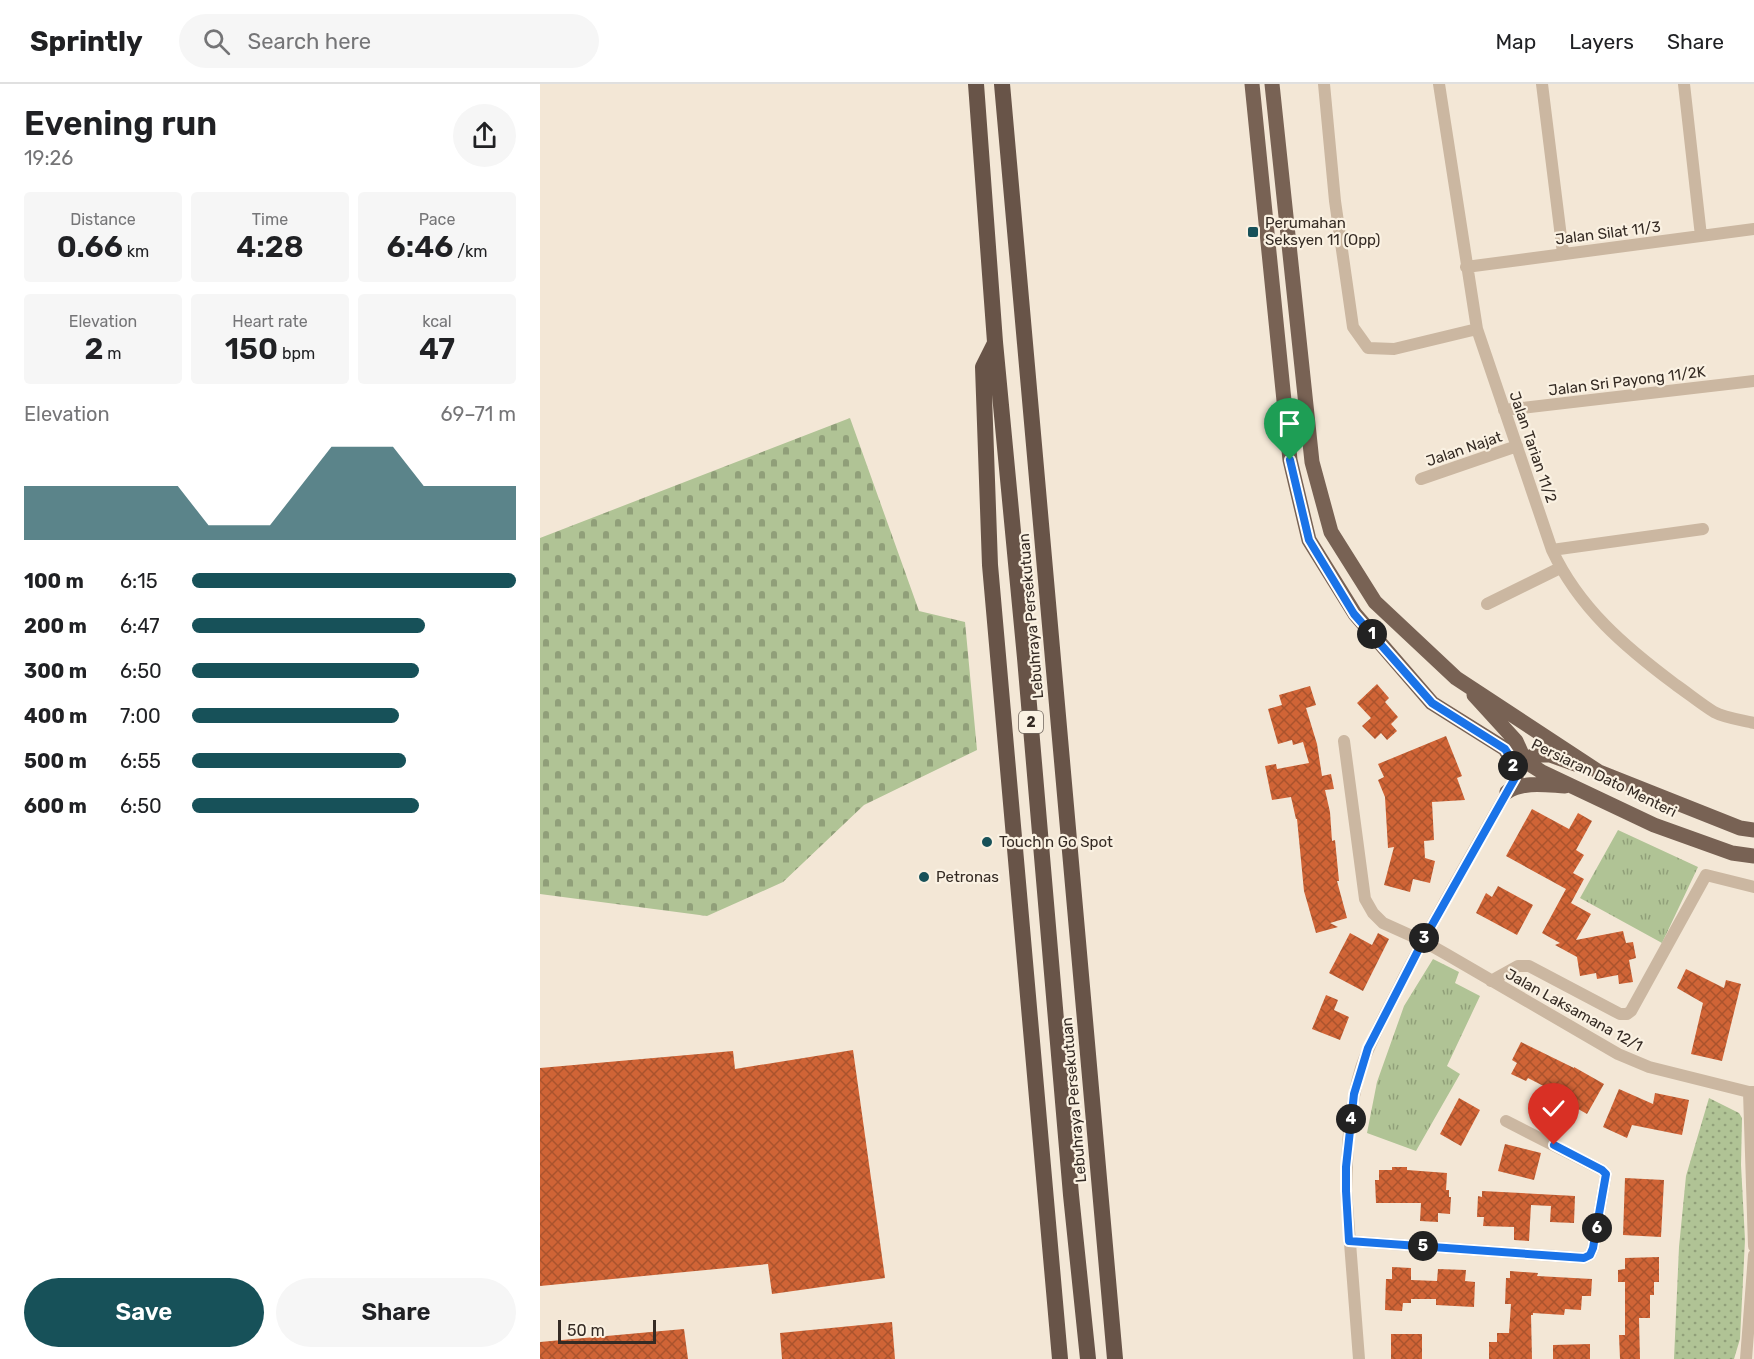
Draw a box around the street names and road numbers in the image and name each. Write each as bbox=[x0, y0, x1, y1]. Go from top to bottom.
street label: Jalan Silat 11/3 bbox=[1554, 218, 1662, 248]
street label: Jalan Sri Payong 11/2K bbox=[1547, 362, 1707, 400]
street label: Jalan Tarian 11/2 bbox=[1505, 389, 1561, 505]
street label: Jalan Najat bbox=[1424, 428, 1504, 470]
street label: Lebuhraya Persekutuan bbox=[1015, 532, 1047, 700]
road number: 2 bbox=[1019, 711, 1043, 733]
street label: Persiaran Dato Menteri bbox=[1528, 735, 1680, 821]
street label: Jalan Laksamana 12/1 bbox=[1502, 965, 1646, 1055]
street label: Lebuhraya Persekutuan bbox=[1058, 1016, 1090, 1184]

